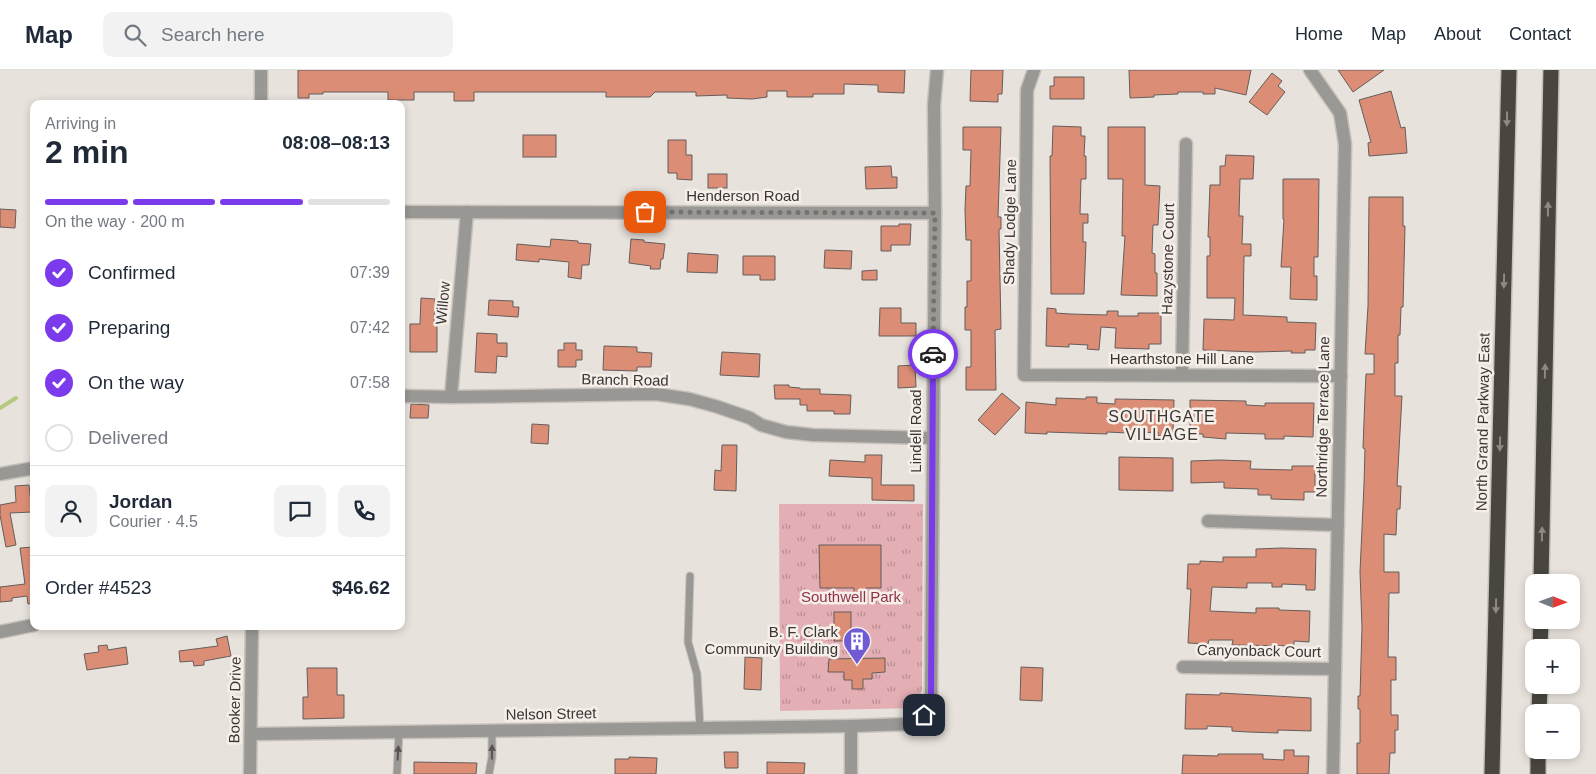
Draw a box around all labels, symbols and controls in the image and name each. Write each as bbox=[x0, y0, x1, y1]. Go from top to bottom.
search box bbox=[103, 12, 453, 57]
text: Map bbox=[25, 21, 73, 48]
icon: search bbox=[121, 21, 149, 49]
text: Search here bbox=[161, 24, 265, 45]
text: Home bbox=[1295, 24, 1343, 44]
text: Map bbox=[1371, 24, 1406, 44]
text: About bbox=[1434, 24, 1481, 44]
text: Contact bbox=[1509, 24, 1571, 44]
one-way arrow bbox=[1503, 111, 1511, 127]
text: Arriving in bbox=[45, 115, 116, 132]
text: 08:08–08:13 bbox=[282, 132, 390, 153]
text: 2 min bbox=[45, 134, 129, 170]
street label: Shady Lodge Lane bbox=[1000, 159, 1019, 285]
street label: Henderson Road bbox=[686, 187, 800, 204]
pin bbox=[624, 191, 666, 233]
icon: bag bbox=[631, 198, 659, 226]
one-way arrow bbox=[1544, 201, 1552, 217]
street label: Hazystone Court bbox=[1158, 202, 1177, 315]
text: On the way · 200 m bbox=[45, 213, 185, 230]
icon: check bbox=[45, 259, 73, 287]
text: Confirmed bbox=[88, 262, 176, 283]
text: 07:39 bbox=[350, 264, 390, 281]
one-way arrow bbox=[1499, 273, 1507, 289]
street label: Willow bbox=[432, 280, 453, 325]
icon: check bbox=[45, 314, 73, 342]
text: Preparing bbox=[88, 317, 170, 338]
text: 07:42 bbox=[350, 319, 390, 336]
courier bbox=[908, 329, 958, 379]
street label: North Grand Parkway East bbox=[1472, 332, 1493, 511]
street label: Northridge Terrace Lane bbox=[1313, 336, 1332, 498]
icon: car bbox=[919, 340, 947, 368]
street label: Hearthstone Hill Lane bbox=[1110, 350, 1254, 367]
one-way arrow bbox=[1541, 363, 1549, 379]
icon: check bbox=[45, 369, 73, 397]
street label: Branch Road bbox=[581, 370, 669, 389]
text: On the way bbox=[88, 372, 184, 393]
text: 07:58 bbox=[350, 374, 390, 391]
street label: Lindell Road bbox=[907, 389, 924, 473]
district label: SOUTHGATE VILLAGE bbox=[1108, 408, 1216, 443]
text: Delivered bbox=[88, 427, 168, 448]
one-way arrow bbox=[1495, 436, 1503, 452]
button: person bbox=[45, 485, 97, 537]
button: chat bbox=[274, 485, 326, 537]
button: phone bbox=[338, 485, 390, 537]
text: Jordan bbox=[109, 491, 172, 512]
text: Courier · 4.5 bbox=[109, 513, 198, 530]
one-way arrow bbox=[1538, 526, 1546, 542]
north arrow bbox=[1525, 574, 1580, 629]
map controls bbox=[1525, 574, 1580, 759]
text: Order #4523 bbox=[45, 577, 152, 598]
text: $46.62 bbox=[332, 577, 390, 598]
park label: Southwell Park bbox=[801, 588, 902, 605]
one-way arrow bbox=[1492, 598, 1500, 614]
place label: B. F. Clark Community Building bbox=[705, 623, 838, 657]
building icon: B. F. Clark Community Building bbox=[842, 626, 872, 665]
button: + bbox=[1525, 639, 1580, 694]
street label: Canyonback Court bbox=[1197, 641, 1322, 660]
street label: Booker Drive bbox=[225, 656, 244, 743]
pin bbox=[903, 694, 945, 736]
icon: home bbox=[910, 701, 938, 729]
street label: Nelson Street bbox=[505, 704, 597, 723]
button: − bbox=[1525, 704, 1580, 759]
one-way arrow bbox=[488, 744, 496, 760]
one-way arrow bbox=[395, 745, 403, 761]

